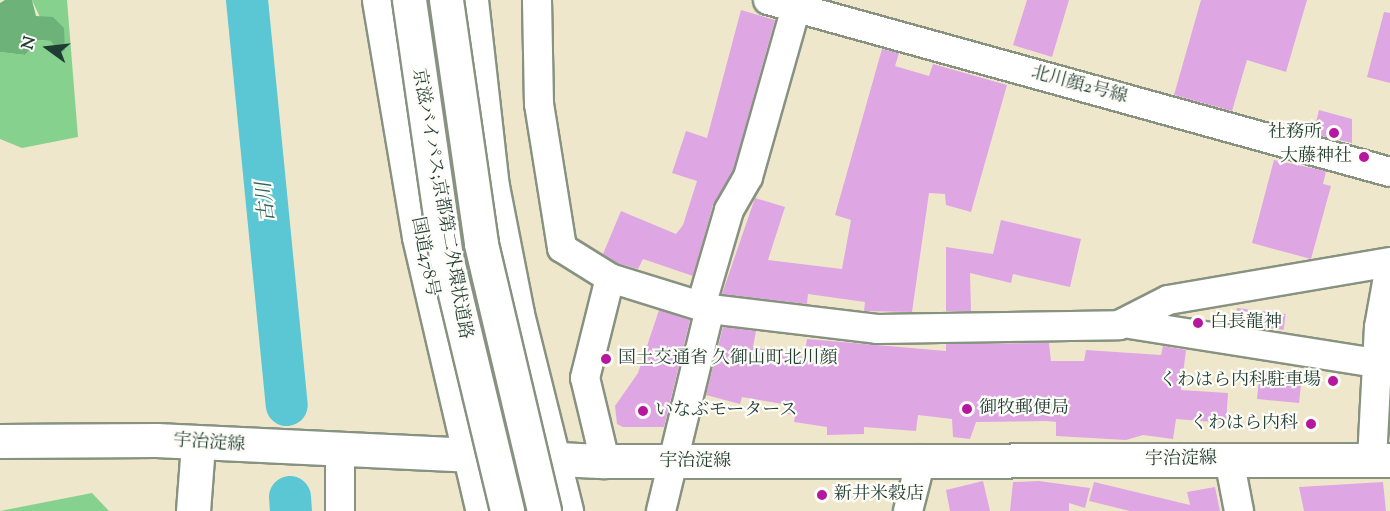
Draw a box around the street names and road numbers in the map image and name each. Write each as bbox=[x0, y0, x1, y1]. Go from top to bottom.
street label: 北川顔2号線 bbox=[1029, 63, 1129, 109]
street label: 京滋バイパス;京都第二外環状道路 bbox=[407, 67, 475, 341]
street label: 国道478号 bbox=[406, 215, 442, 299]
street label: 宇治淀線 bbox=[172, 431, 246, 457]
street label: 宇治淀線 bbox=[1145, 449, 1217, 471]
street label: 宇治淀線 bbox=[659, 451, 731, 473]

